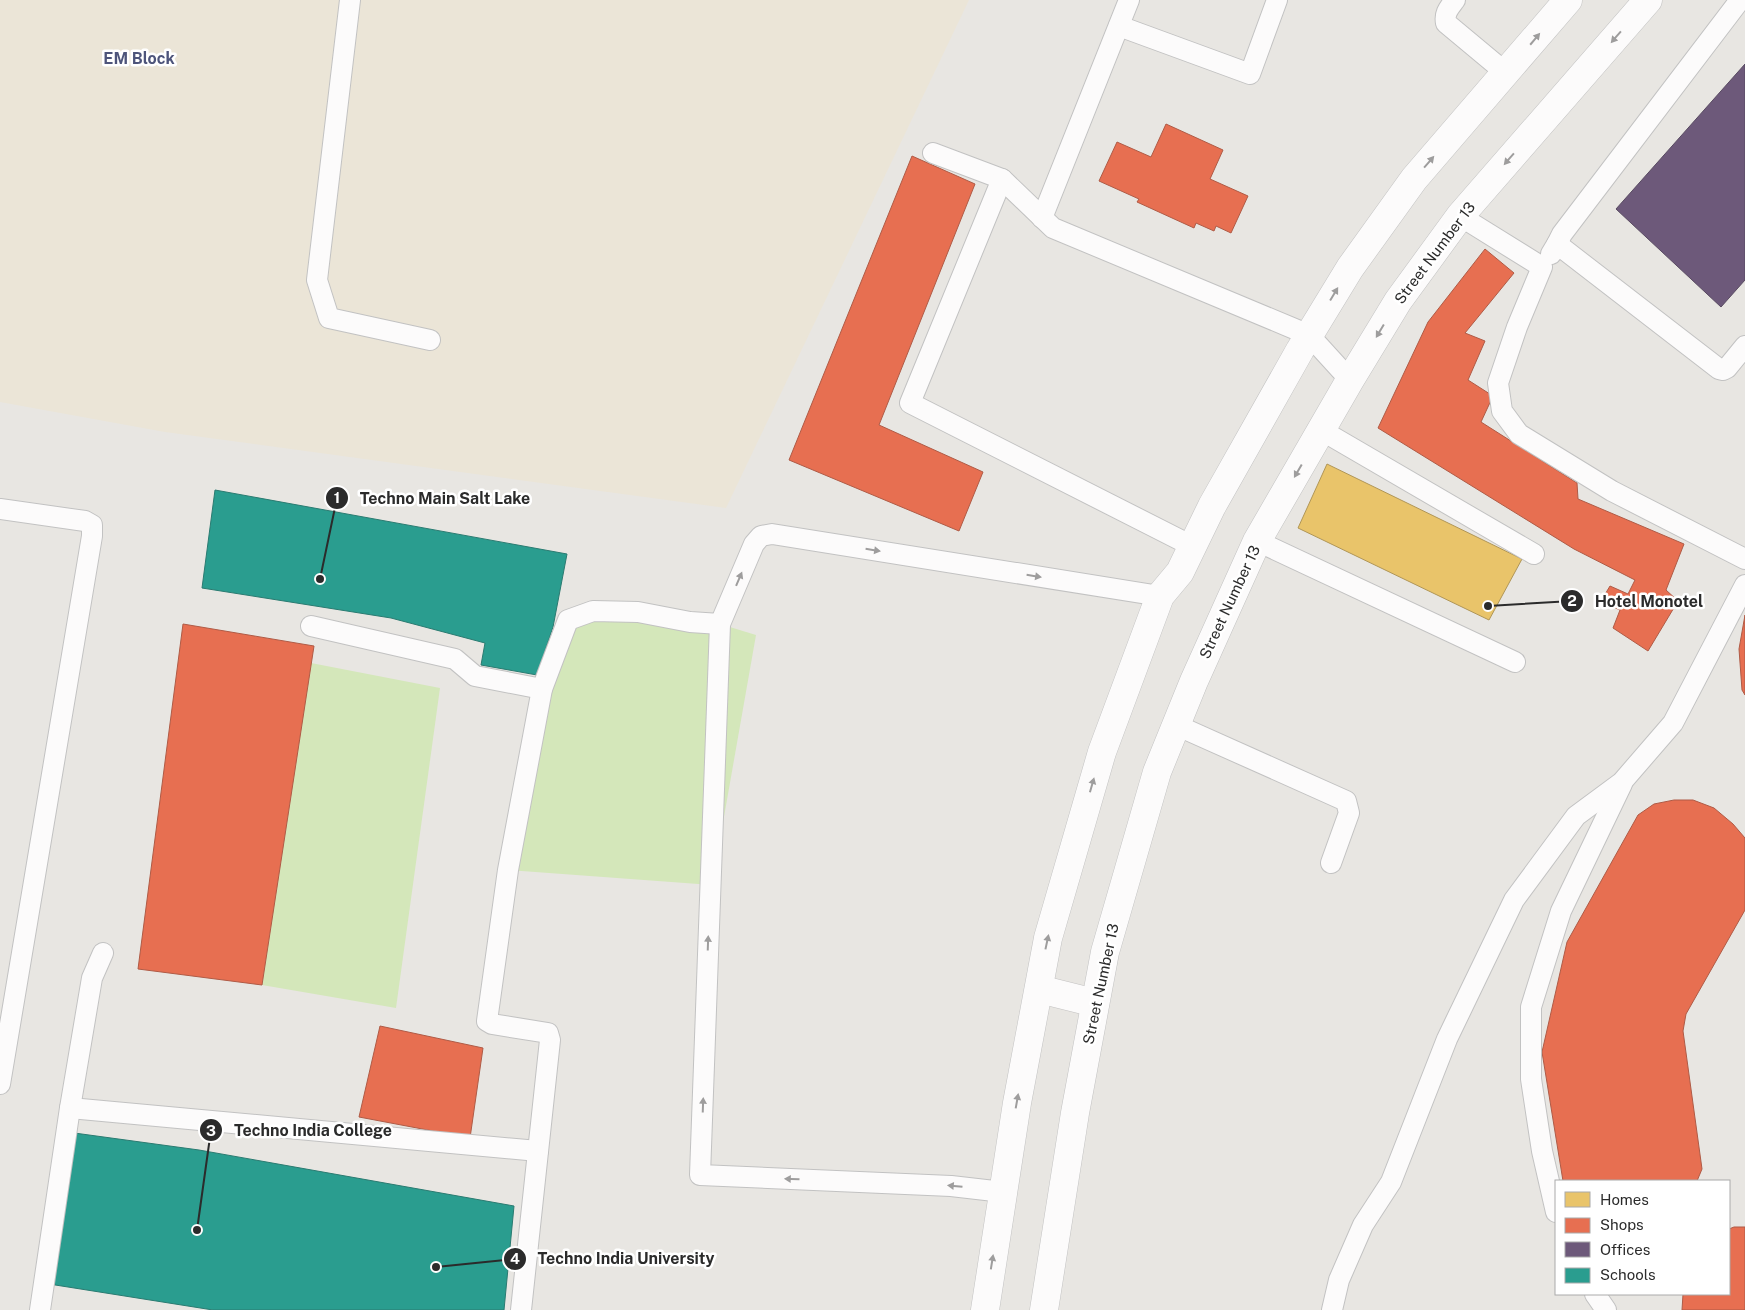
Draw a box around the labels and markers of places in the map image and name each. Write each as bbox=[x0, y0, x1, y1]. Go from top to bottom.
callout: Techno Main Salt Lake bbox=[325, 483, 540, 514]
callout: Hotel Monotel bbox=[1560, 585, 1713, 616]
callout: Techno India College bbox=[198, 1115, 402, 1146]
callout: Techno India University bbox=[503, 1243, 725, 1274]

